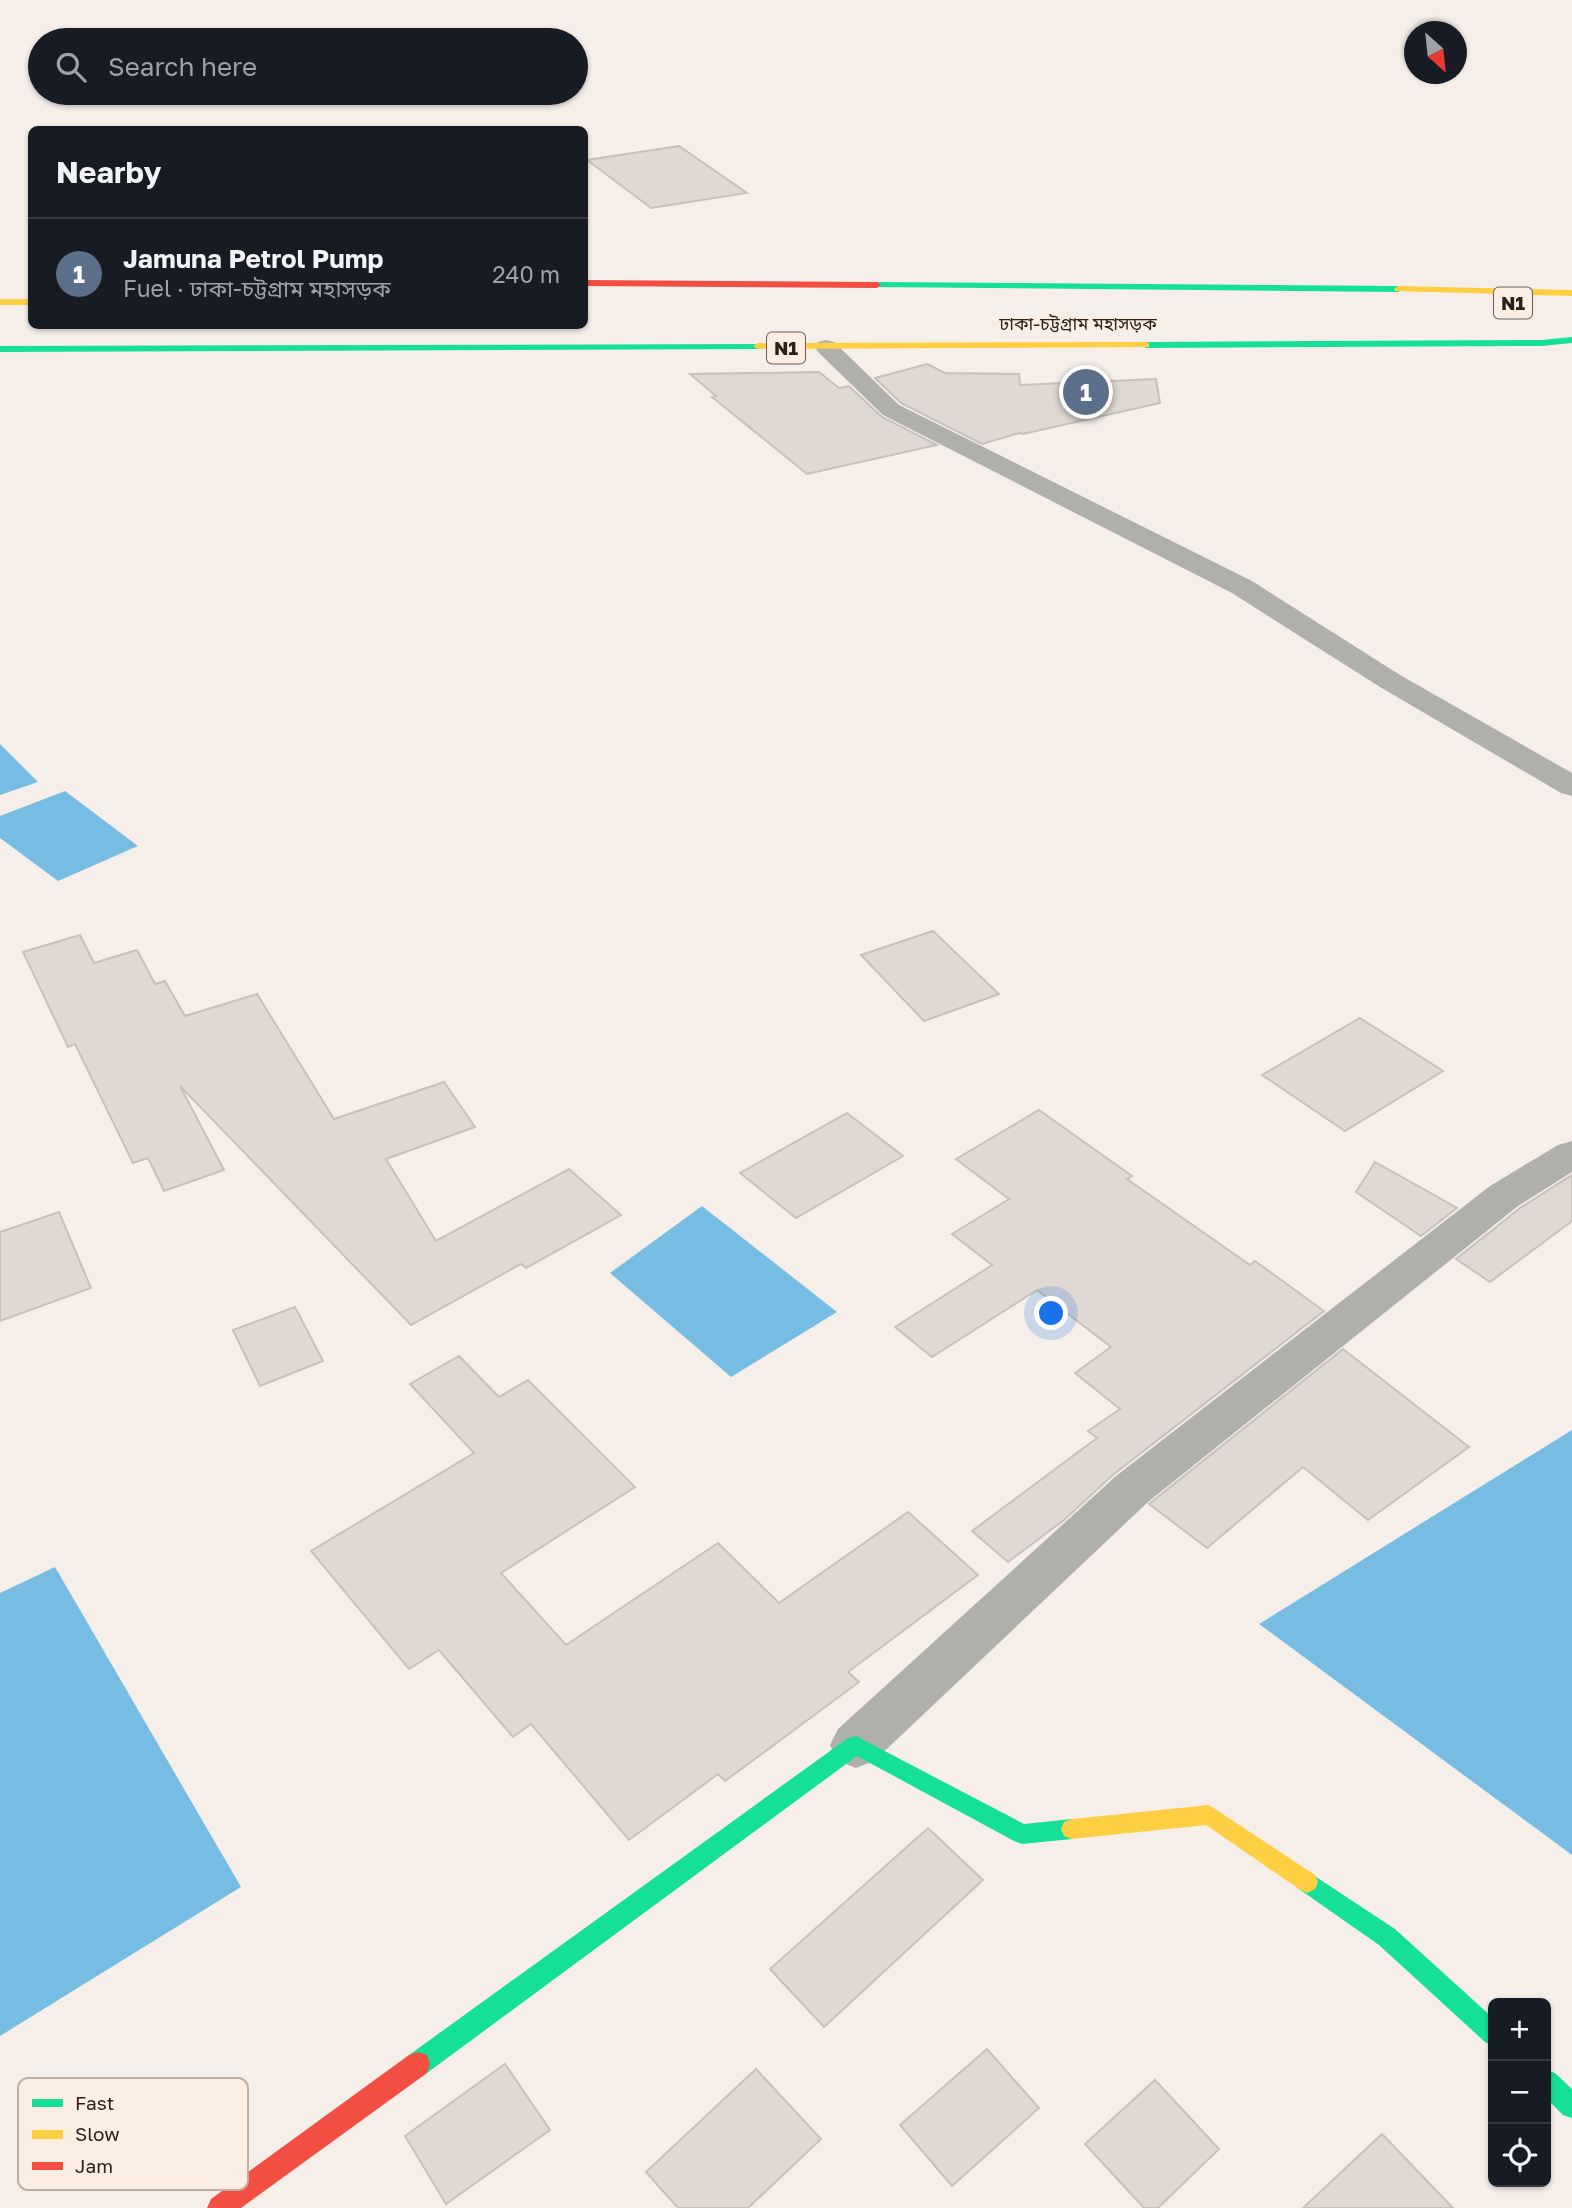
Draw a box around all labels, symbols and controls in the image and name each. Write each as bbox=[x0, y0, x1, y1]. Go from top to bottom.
north arrow bbox=[1404, 21, 1467, 84]
search box bbox=[28, 28, 588, 105]
icon: search bbox=[52, 48, 90, 86]
text: Search here bbox=[108, 51, 257, 82]
text: Nearby bbox=[56, 154, 161, 190]
text: Jamuna Petrol Pump bbox=[123, 243, 383, 274]
text: 1 bbox=[73, 260, 85, 288]
text: 240 m bbox=[492, 260, 560, 288]
text: Fuel · ঢাকা-চট্টগ্রাম মহাসড়ক bbox=[123, 274, 391, 302]
road number: N1 bbox=[1494, 288, 1532, 318]
street label: ঢাকা-চট্টগ্রাম মহাসড়ক bbox=[998, 312, 1157, 334]
road number: N1 bbox=[767, 332, 805, 364]
pin: 1 bbox=[1063, 366, 1109, 418]
your location bbox=[1034, 1296, 1068, 1330]
map controls bbox=[1488, 1998, 1551, 2187]
button: + bbox=[1488, 1998, 1551, 2061]
button: − bbox=[1488, 2061, 1551, 2124]
legend bbox=[18, 2078, 248, 2190]
text: Fast bbox=[75, 2091, 114, 2114]
text: Slow bbox=[75, 2122, 120, 2145]
button: locate bbox=[1488, 2124, 1551, 2187]
text: Jam bbox=[75, 2154, 113, 2177]

